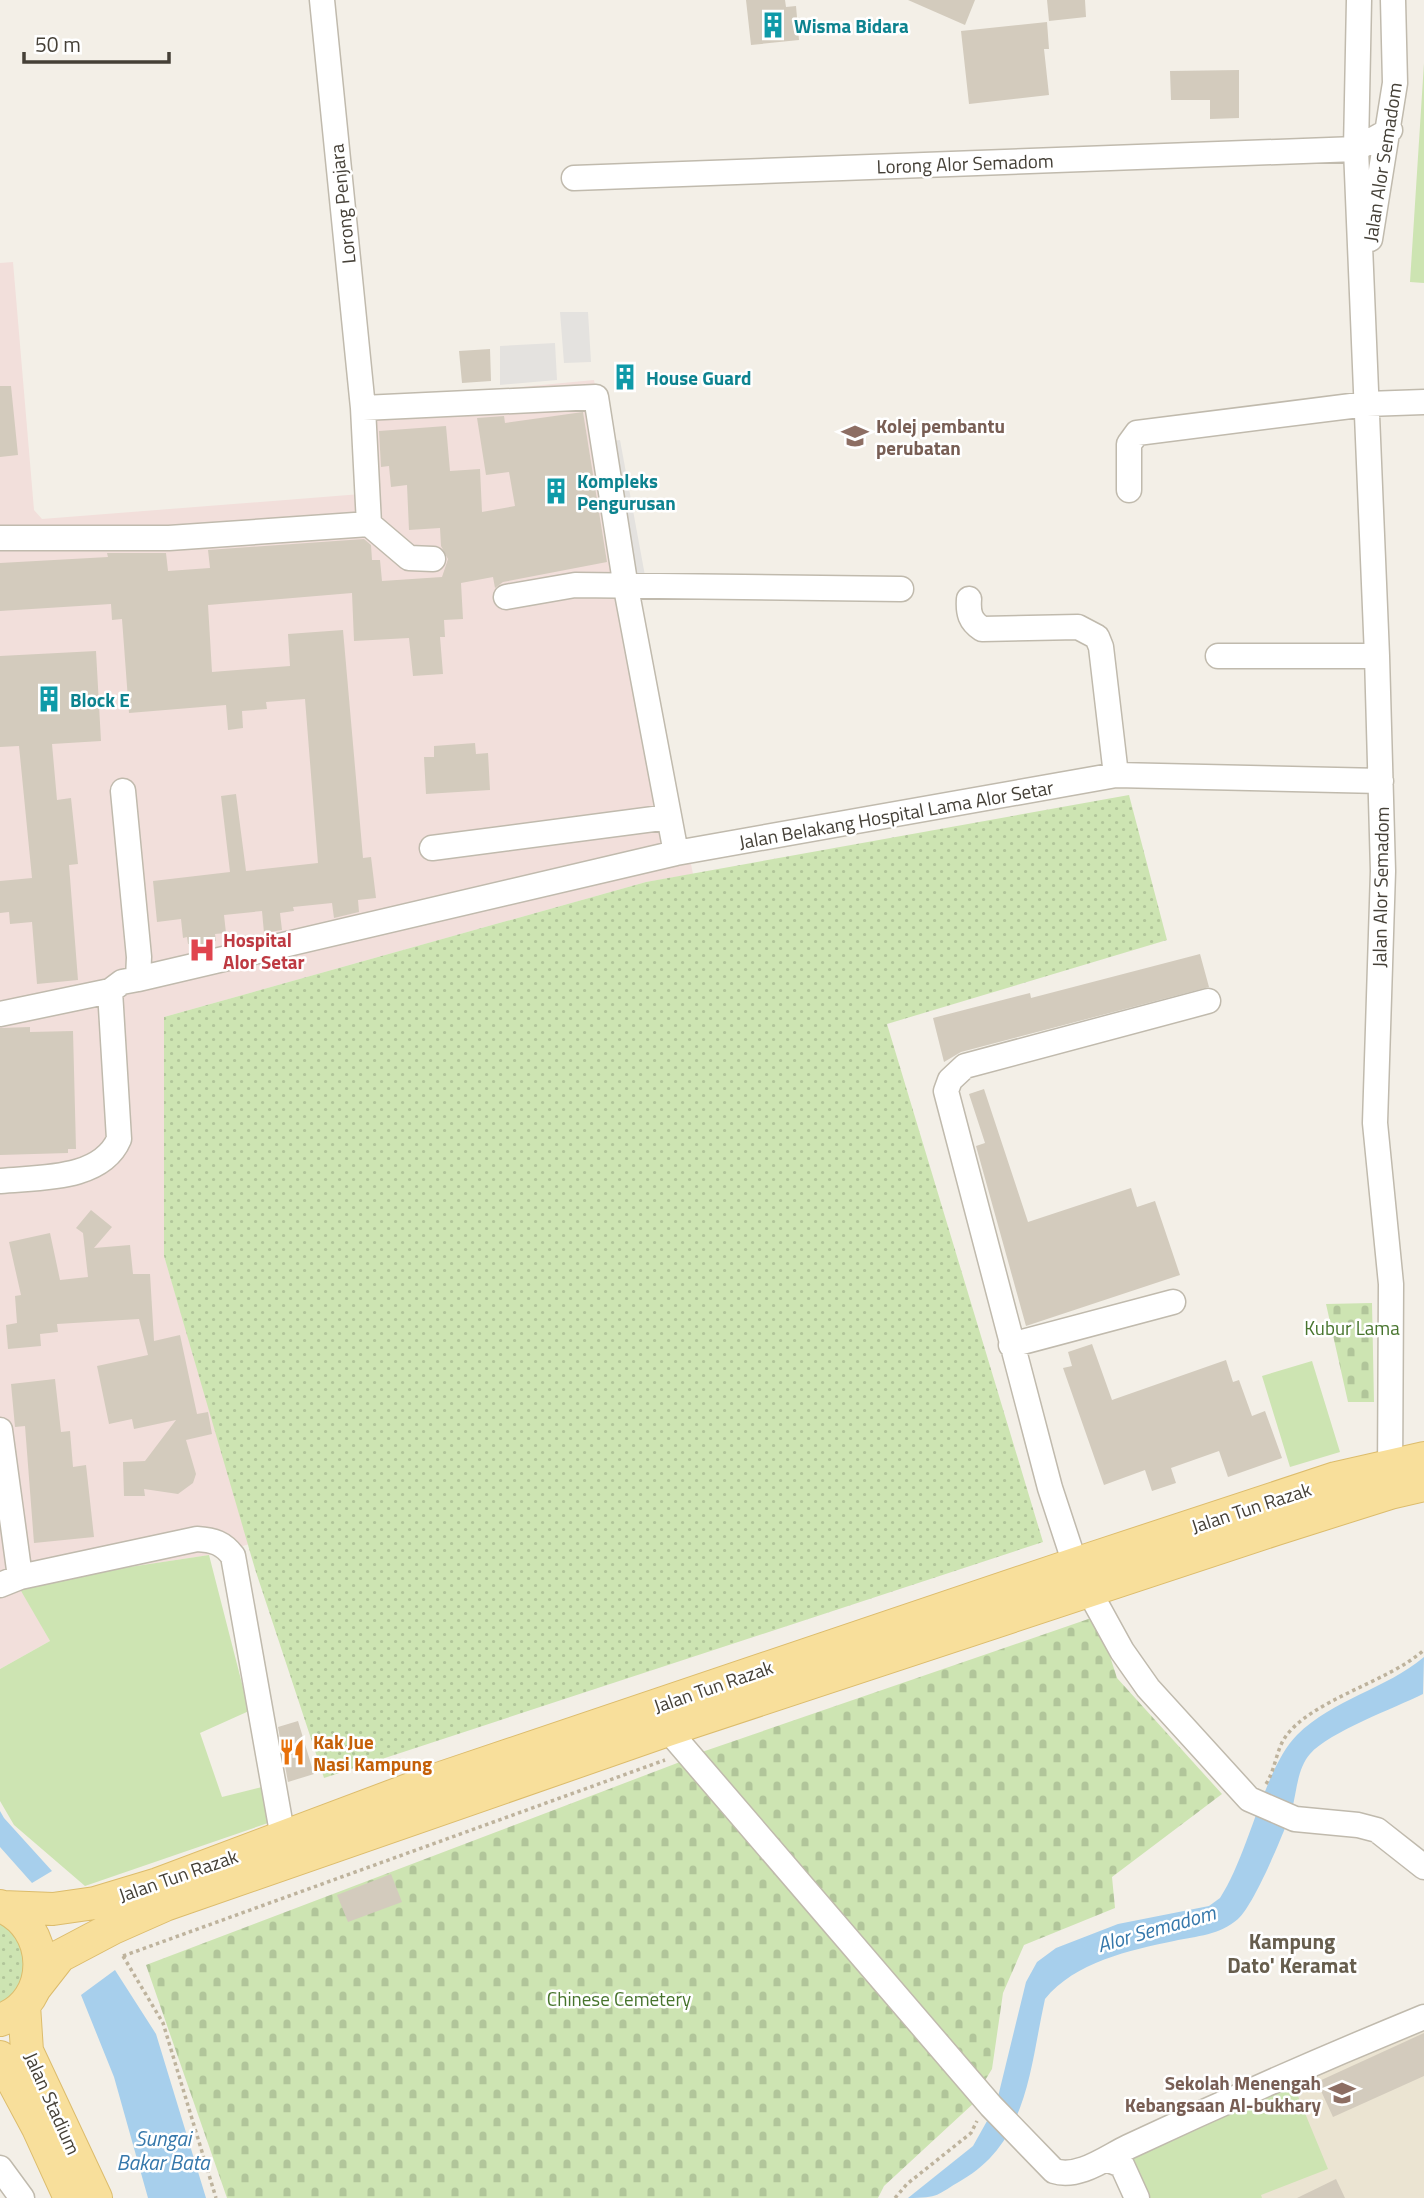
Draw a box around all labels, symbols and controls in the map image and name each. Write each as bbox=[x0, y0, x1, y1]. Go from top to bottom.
building icon: Wisma Bidara bbox=[758, 10, 788, 40]
place label: Wisma Bidara bbox=[794, 11, 909, 40]
scale bar bbox=[24, 21, 170, 65]
text: 50 m bbox=[35, 28, 81, 60]
street label: Jalan Alor Semadom bbox=[1355, 80, 1409, 244]
street label: Lorong Penjara bbox=[321, 142, 363, 265]
street label: Lorong Alor Semadom bbox=[876, 145, 1054, 181]
building icon: House Guard bbox=[610, 362, 640, 392]
place label: House Guard bbox=[646, 363, 752, 392]
place label: Kolej pembantu perubatan bbox=[876, 411, 1005, 462]
school or university icon: Kolej pembantu perubatan bbox=[840, 421, 870, 451]
place label: Kompleks Pengurusan bbox=[577, 466, 676, 517]
building icon: Kompleks Pengurusan bbox=[541, 476, 571, 506]
building icon: Block E bbox=[34, 684, 64, 714]
place label: Block E bbox=[70, 685, 130, 714]
street label: Jalan Belakang Hospital Lama Alor Setar bbox=[736, 772, 1056, 856]
street label: Jalan Alor Semadom bbox=[1364, 806, 1396, 968]
place label: Hospital Alor Setar bbox=[223, 925, 305, 976]
hospital icon: Hospital Alor Setar bbox=[187, 935, 217, 965]
park label: Kubur Lama bbox=[1304, 1313, 1400, 1342]
street label: Jalan Tun Razak bbox=[1187, 1474, 1315, 1540]
street label: Jalan Tun Razak bbox=[649, 1652, 777, 1720]
place label: Kak Jue Nasi Kampung bbox=[313, 1727, 432, 1778]
restaurant icon: Kak Jue Nasi Kampung bbox=[277, 1737, 307, 1767]
street label: Jalan Tun Razak bbox=[114, 1841, 242, 1909]
water label: Alor Semadom bbox=[1093, 1896, 1220, 1960]
district label: Kampung Dato' Keramat bbox=[1227, 1925, 1357, 1981]
park label: Chinese Cemetery bbox=[547, 1984, 691, 2013]
street label: Jalan Stadium bbox=[17, 2047, 89, 2159]
place label: Sekolah Menengah Kebangsaan Al-bukhary bbox=[1125, 2068, 1321, 2119]
school or university icon: Sekolah Menengah Kebangsaan Al-bukhary bbox=[1327, 2078, 1357, 2108]
water label: Sungai Bakar Bata bbox=[116, 2122, 211, 2178]

